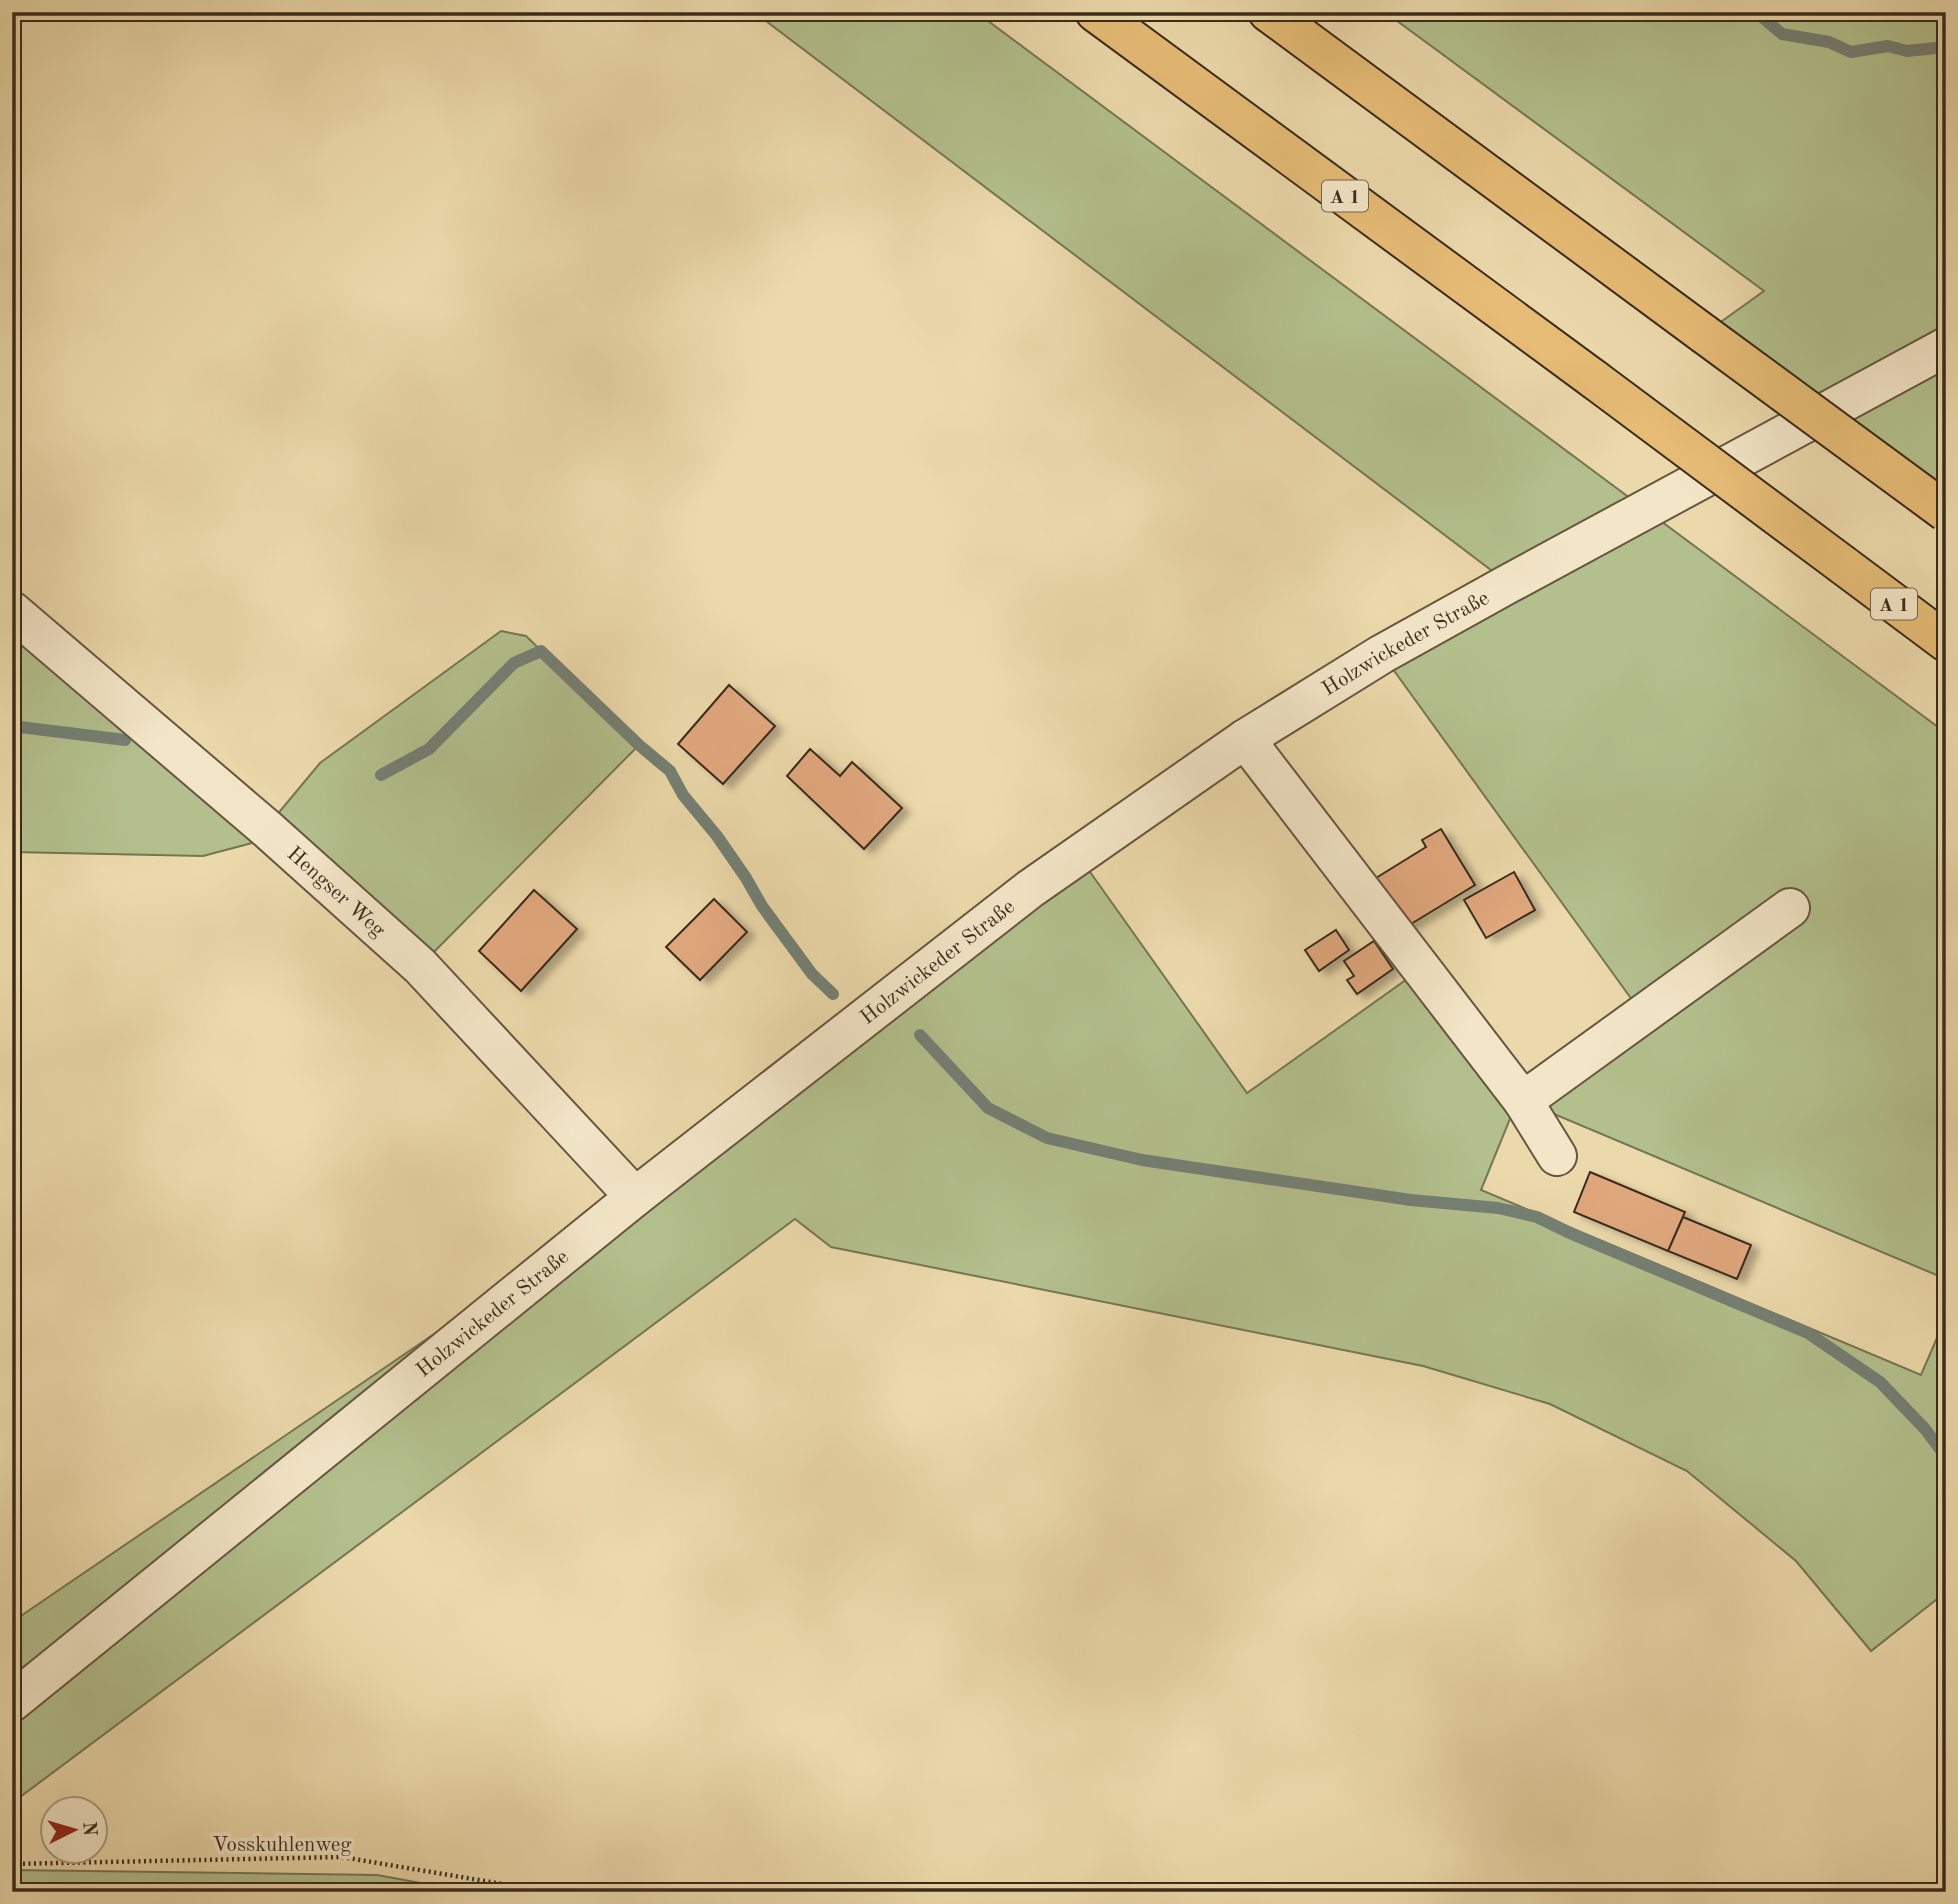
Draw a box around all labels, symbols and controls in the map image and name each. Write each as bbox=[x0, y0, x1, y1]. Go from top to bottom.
road number: A 1 bbox=[1322, 180, 1368, 212]
street label: Holzwickeder Straße bbox=[1319, 588, 1493, 700]
road number: A 1 bbox=[1871, 589, 1917, 620]
street label: Hengser Weg bbox=[283, 843, 389, 942]
street label: Holzwickeder Straße bbox=[857, 896, 1019, 1029]
street label: Holzwickeder Straße bbox=[413, 1246, 573, 1382]
north arrow bbox=[38, 1796, 108, 1866]
text: N bbox=[78, 1821, 99, 1837]
street label: Vosskuhlenweg bbox=[212, 1835, 352, 1856]

